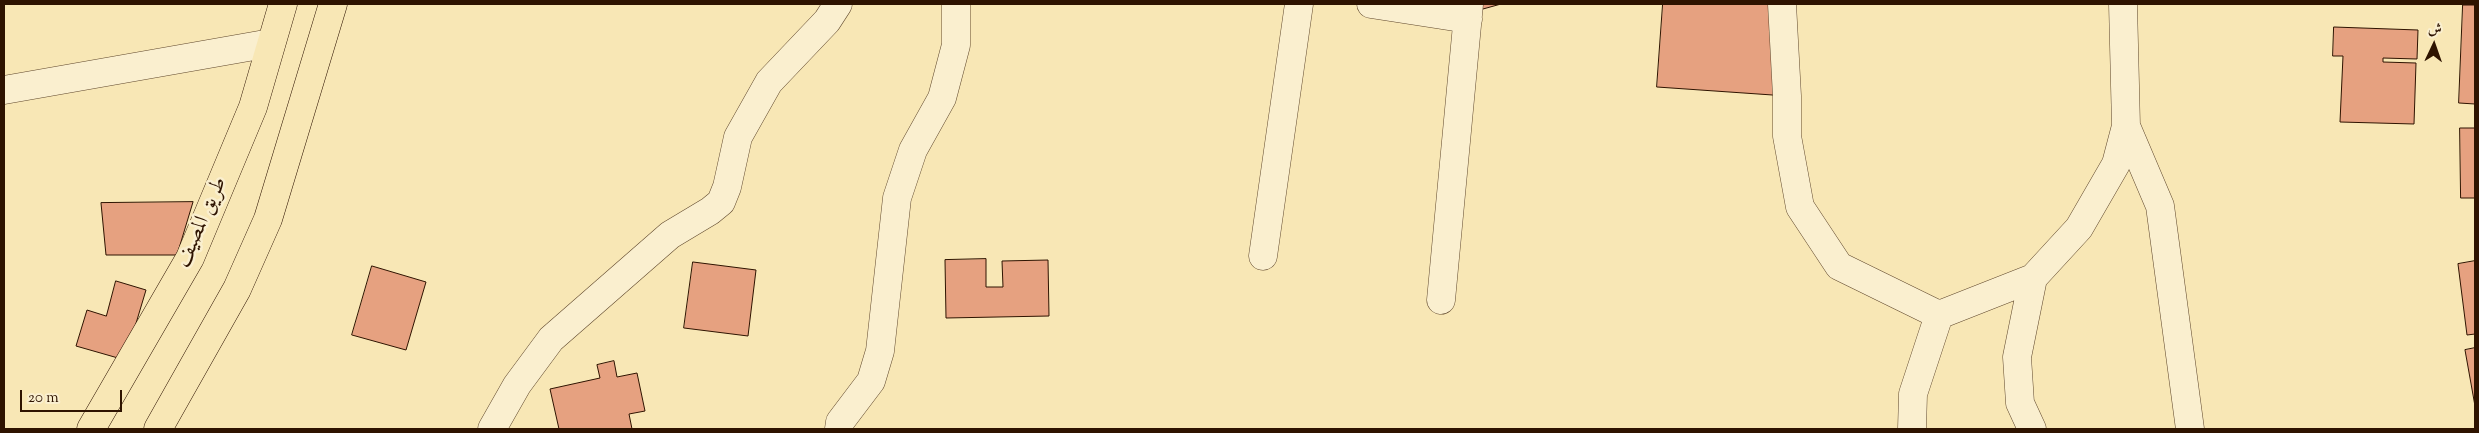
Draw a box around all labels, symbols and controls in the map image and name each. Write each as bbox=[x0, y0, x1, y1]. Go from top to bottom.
north arrow bbox=[2409, 20, 2459, 70]
text: ش bbox=[2427, 20, 2442, 40]
street label: طريق المصيف bbox=[172, 174, 234, 272]
scale bar bbox=[22, 380, 125, 412]
text: 20 m bbox=[28, 388, 59, 409]

